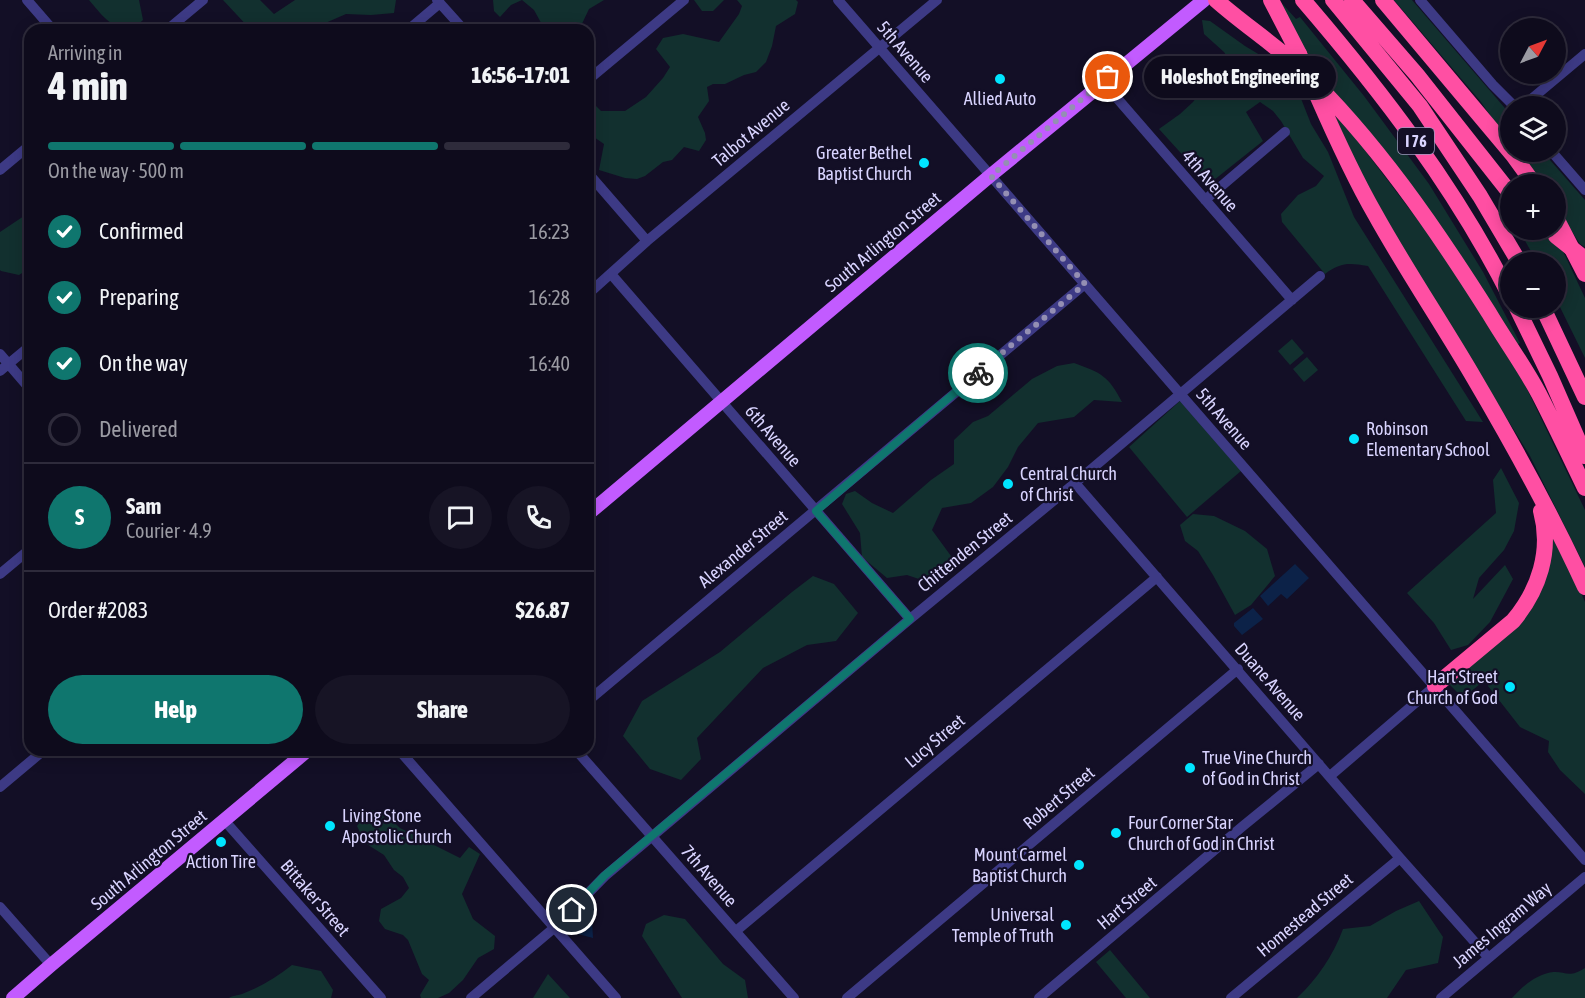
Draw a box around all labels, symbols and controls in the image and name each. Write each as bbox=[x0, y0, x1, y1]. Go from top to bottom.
street label: 5th Avenue bbox=[873, 17, 938, 87]
north arrow bbox=[1500, 18, 1566, 84]
map controls bbox=[1500, 18, 1566, 318]
text: Arriving in bbox=[48, 41, 122, 64]
pin bbox=[1082, 51, 1133, 102]
callout: Holeshot Engineering bbox=[1144, 56, 1336, 98]
icon: bag bbox=[1091, 60, 1124, 93]
text: 16:56–17:01 bbox=[471, 62, 570, 88]
text: 4 min bbox=[48, 64, 128, 108]
text: Holeshot Engineering bbox=[1161, 65, 1319, 88]
marker: Allied Auto bbox=[993, 72, 1007, 86]
place label: Allied Auto bbox=[964, 88, 1036, 109]
street label: Talbot Avenue bbox=[708, 94, 794, 171]
button: layers bbox=[1500, 96, 1566, 162]
road number: I 76 bbox=[1398, 128, 1434, 154]
place label: Greater Bethel Baptist Church bbox=[816, 142, 912, 184]
street label: 4th Avenue bbox=[1178, 146, 1243, 216]
marker: Greater Bethel Baptist Church bbox=[917, 156, 931, 170]
text: On the way · 500 m bbox=[48, 159, 184, 182]
button: + bbox=[1500, 174, 1566, 240]
street label: South Arlington Street bbox=[820, 187, 945, 296]
icon: check bbox=[48, 215, 81, 248]
text: Confirmed bbox=[99, 218, 184, 244]
text: 16:23 bbox=[529, 220, 570, 243]
button: − bbox=[1500, 252, 1566, 318]
icon: check bbox=[48, 281, 81, 314]
text: Preparing bbox=[99, 284, 179, 310]
text: 16:28 bbox=[529, 286, 570, 309]
courier bbox=[948, 343, 1008, 403]
icon: check bbox=[48, 347, 81, 380]
text: On the way bbox=[99, 350, 188, 376]
text: 16:40 bbox=[529, 352, 570, 375]
icon: bike bbox=[962, 357, 995, 390]
street label: 5th Avenue bbox=[1192, 384, 1257, 454]
street label: 6th Avenue bbox=[741, 401, 806, 471]
text: Delivered bbox=[99, 416, 178, 442]
place label: Robinson Elementary School bbox=[1366, 418, 1490, 460]
marker: Robinson Elementary School bbox=[1347, 432, 1361, 446]
place label: Central Church of Christ bbox=[1020, 463, 1117, 505]
marker: Central Church of Christ bbox=[1001, 477, 1015, 491]
button: chat bbox=[429, 486, 492, 549]
button: phone bbox=[507, 486, 570, 549]
text: Sam bbox=[126, 493, 161, 519]
text: S bbox=[75, 504, 84, 530]
street label: Alexander Street bbox=[694, 505, 791, 592]
street label: Chittenden Street bbox=[913, 507, 1016, 596]
text: Courier · 4.9 bbox=[126, 519, 212, 542]
text: Order #2083 bbox=[48, 597, 148, 623]
text: $26.87 bbox=[515, 597, 570, 623]
street label: Duane Avenue bbox=[1231, 638, 1310, 725]
place label: Hart Street Church of God bbox=[1407, 666, 1498, 708]
button: Help bbox=[48, 675, 303, 744]
button: Share bbox=[315, 675, 570, 744]
marker: Hart Street Church of God bbox=[1503, 680, 1517, 694]
street label: Lucy Street bbox=[900, 710, 969, 772]
place label: True Vine Church of God in Christ bbox=[1202, 747, 1312, 789]
marker: True Vine Church of God in Christ bbox=[1183, 761, 1197, 775]
street label: Robert Street bbox=[1019, 762, 1099, 833]
street label: South Arlington Street bbox=[86, 805, 211, 914]
place label: Living Stone Apostolic Church bbox=[342, 805, 452, 847]
place label: Four Corner Star Church of God in Christ bbox=[1128, 812, 1275, 854]
marker: Living Stone Apostolic Church bbox=[323, 819, 337, 833]
marker: Four Corner Star Church of God in Christ bbox=[1109, 826, 1123, 840]
marker: Action Tire bbox=[214, 835, 228, 849]
street label: 7th Avenue bbox=[677, 841, 742, 911]
place label: Mount Carmel Baptist Church bbox=[972, 844, 1067, 886]
place label: Action Tire bbox=[186, 851, 256, 872]
street label: Bittaker Street bbox=[276, 855, 354, 940]
marker: Mount Carmel Baptist Church bbox=[1072, 858, 1086, 872]
street label: Homestead Street bbox=[1253, 869, 1357, 961]
street label: Hart Street bbox=[1093, 872, 1161, 934]
street label: James Ingram Way bbox=[1448, 877, 1555, 972]
pin bbox=[546, 884, 597, 935]
icon: home bbox=[555, 893, 588, 926]
place label: Universal Temple of Truth bbox=[952, 904, 1054, 946]
marker: Universal Temple of Truth bbox=[1059, 918, 1073, 932]

